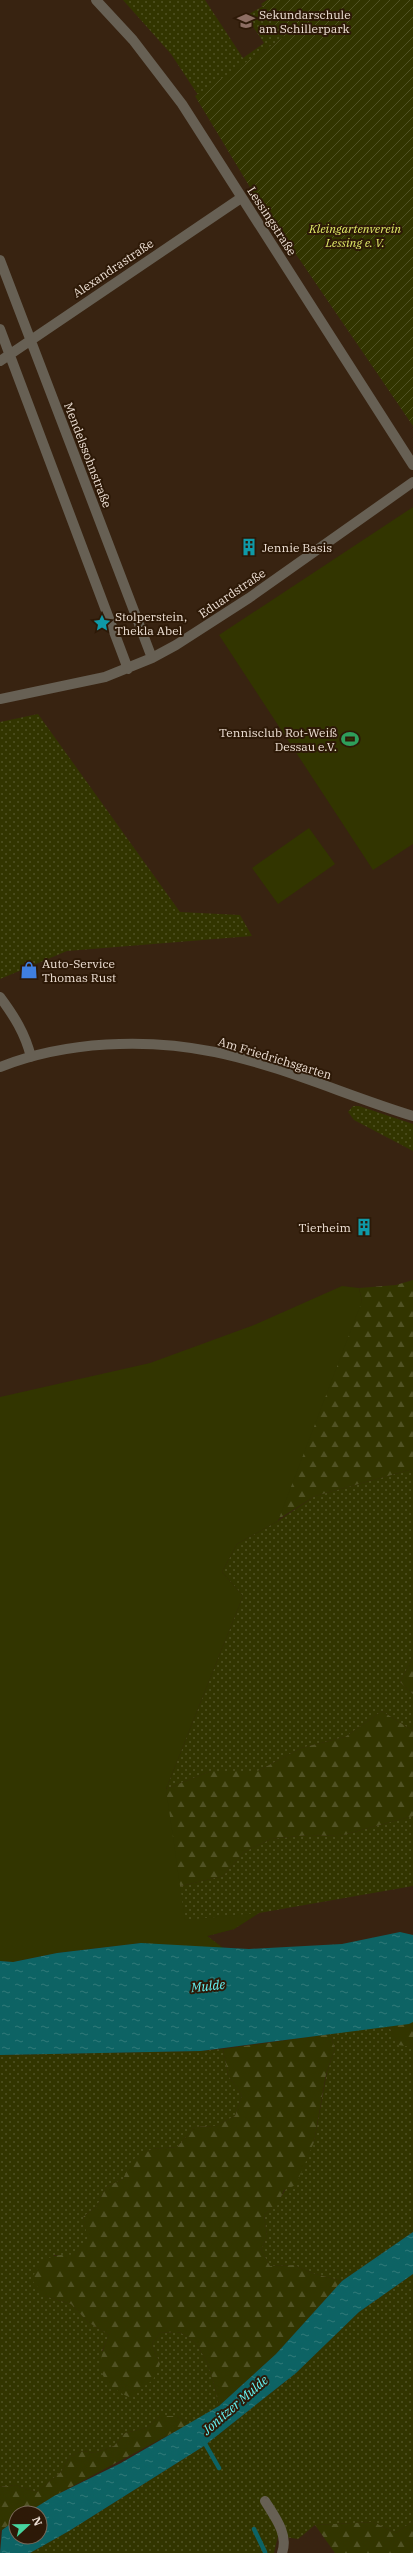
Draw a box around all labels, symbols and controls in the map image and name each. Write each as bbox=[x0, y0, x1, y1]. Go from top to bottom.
place label: Sekundarschule am Schillerpark bbox=[259, 7, 351, 36]
school or university icon: Sekundarschule am Schillerpark bbox=[236, 11, 256, 31]
street label: Lessingstraße bbox=[244, 184, 300, 258]
park label: Kleingartenverein Lessing e. V. bbox=[308, 221, 401, 250]
street label: Alexandrastraße bbox=[70, 235, 156, 301]
street label: Mendelssohnstraße bbox=[61, 400, 115, 510]
building icon: Jennie Basis bbox=[239, 537, 259, 557]
place label: Jennie Basis bbox=[262, 540, 332, 555]
street label: Eduardstraße bbox=[196, 565, 268, 621]
place label: Stolperstein, Thekla Abel bbox=[115, 609, 187, 638]
place icon: Stolperstein, Thekla Abel bbox=[92, 613, 112, 633]
place label: Tennisclub Rot-Weiß Dessau e.V. bbox=[219, 725, 337, 754]
sports icon: Tennisclub Rot-Weiß Dessau e.V. bbox=[340, 729, 360, 749]
place label: Auto-Service Thomas Rust bbox=[42, 956, 116, 985]
shop icon: Auto-Service Thomas Rust bbox=[19, 960, 39, 980]
street label: Am Friedrichsgarten bbox=[216, 1034, 334, 1083]
building icon: Tierheim bbox=[354, 1217, 374, 1237]
place label: Tierheim bbox=[299, 1220, 352, 1235]
water label: Mulde bbox=[189, 1976, 226, 1996]
water label: Jonitzer Mulde bbox=[198, 2371, 272, 2439]
north arrow bbox=[8, 2505, 48, 2545]
text: N bbox=[29, 2515, 46, 2528]

